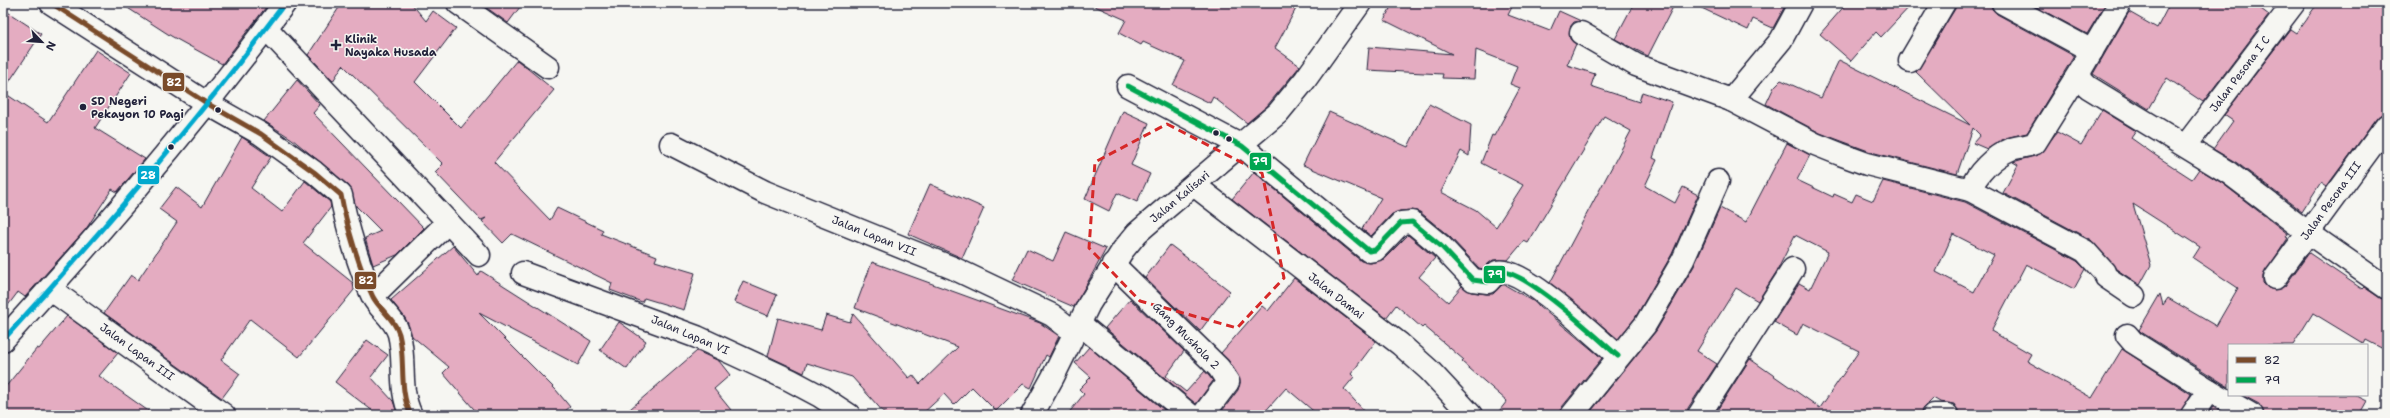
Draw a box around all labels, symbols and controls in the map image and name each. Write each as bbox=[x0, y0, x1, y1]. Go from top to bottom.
north arrow bbox=[22, 22, 62, 62]
place label: Klinik Nayaka Husada bbox=[345, 32, 437, 60]
street label: Jalan Pesona I C bbox=[2206, 33, 2274, 115]
text: N bbox=[42, 39, 59, 53]
marker: Klinik Nayaka Husada bbox=[330, 39, 342, 51]
line badge: 82 bbox=[162, 72, 185, 92]
text: 82 bbox=[166, 75, 182, 90]
place label: SD Negeri Pekayon 10 Pagi bbox=[91, 94, 184, 122]
marker: SD Negeri Pekayon 10 Pagi bbox=[78, 102, 88, 112]
unlabelled marker bbox=[213, 105, 223, 115]
unlabelled marker bbox=[1211, 128, 1221, 138]
unlabelled marker bbox=[1224, 134, 1234, 144]
unlabelled marker bbox=[166, 142, 176, 152]
line badge: 79 bbox=[1249, 152, 1272, 171]
text: 79 bbox=[1252, 154, 1268, 169]
street label: Jalan Pesona III bbox=[2297, 159, 2365, 243]
line badge: 28 bbox=[137, 165, 160, 185]
text: 28 bbox=[140, 168, 156, 183]
street label: Jalan Kalisari bbox=[1147, 168, 1213, 226]
street label: Jalan Lapan VII bbox=[830, 212, 918, 260]
line badge: 79 bbox=[1483, 265, 1506, 284]
text: 79 bbox=[1487, 267, 1503, 282]
street label: Jalan Damai bbox=[1305, 269, 1367, 323]
line badge: 82 bbox=[354, 271, 377, 290]
text: 82 bbox=[358, 273, 374, 288]
street label: Gang Mushola 2 bbox=[1149, 299, 1223, 373]
street label: Jalan Lapan VI bbox=[649, 312, 731, 358]
street label: Jalan Lapan III bbox=[97, 320, 177, 384]
legend bbox=[2228, 344, 2368, 396]
text: 82 bbox=[2264, 352, 2280, 368]
text: 79 bbox=[2264, 372, 2280, 388]

